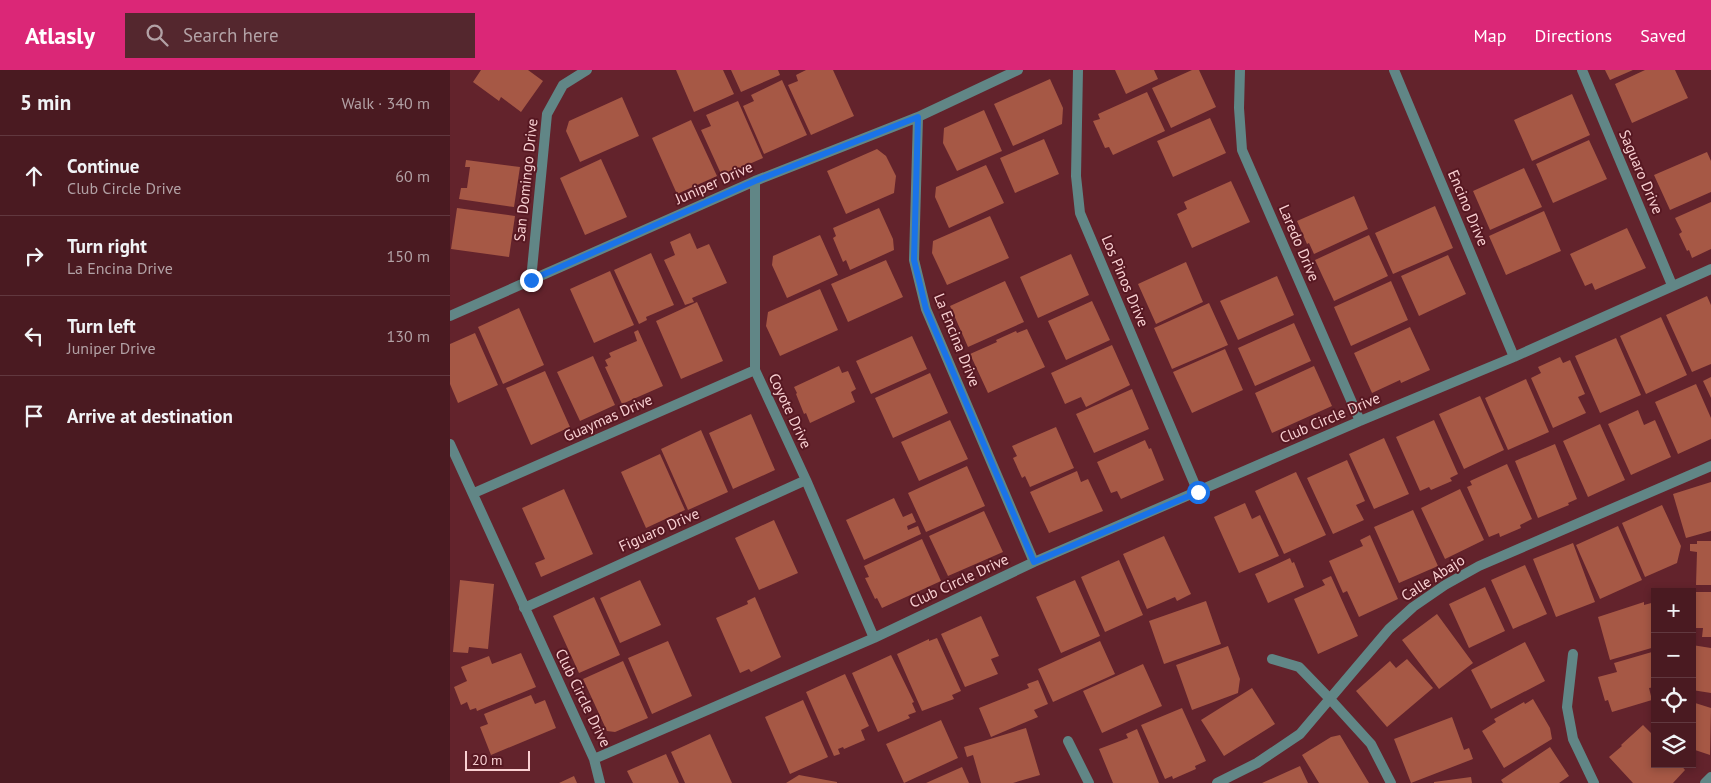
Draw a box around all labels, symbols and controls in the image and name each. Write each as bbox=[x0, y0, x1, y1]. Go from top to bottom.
search box bbox=[125, 13, 475, 58]
text: Atlasly bbox=[25, 20, 95, 51]
icon: search bbox=[143, 21, 171, 49]
text: Search here bbox=[183, 23, 279, 47]
text: Map bbox=[1474, 24, 1506, 47]
text: Directions bbox=[1534, 24, 1612, 47]
text: Saved bbox=[1640, 24, 1686, 47]
text: 5 min bbox=[20, 89, 71, 116]
text: Walk · 340 m bbox=[341, 93, 430, 113]
street label: San Domingo Drive bbox=[510, 117, 541, 242]
street label: Saguaro Drive bbox=[1615, 127, 1668, 217]
text: Continue bbox=[67, 154, 139, 178]
street label: Juniper Drive bbox=[671, 157, 756, 209]
icon: ahead bbox=[20, 162, 48, 190]
text: 60 m bbox=[395, 166, 430, 186]
street label: Encino Drive bbox=[1444, 167, 1493, 249]
text: Club Circle Drive bbox=[67, 178, 181, 198]
street label: Laredo Drive bbox=[1275, 202, 1324, 284]
street label: Los Pinos Drive bbox=[1098, 232, 1153, 330]
text: Turn right bbox=[67, 234, 147, 258]
icon: right bbox=[20, 242, 48, 270]
text: 150 m bbox=[387, 246, 430, 266]
text: La Encina Drive bbox=[67, 258, 173, 278]
route end bbox=[520, 269, 543, 292]
street label: La Encina Drive bbox=[930, 290, 985, 389]
text: Turn left bbox=[67, 314, 136, 338]
icon: left bbox=[20, 322, 48, 350]
text: 130 m bbox=[387, 326, 430, 346]
text: Juniper Drive bbox=[67, 338, 156, 358]
street label: Coyote Drive bbox=[765, 370, 816, 451]
street label: Club Circle Drive bbox=[1277, 388, 1383, 447]
street label: Guaymas Drive bbox=[560, 389, 655, 446]
icon: arrive bbox=[20, 402, 48, 430]
text: Arrive at destination bbox=[67, 404, 233, 428]
route start bbox=[1187, 481, 1210, 504]
street label: Figuaro Drive bbox=[616, 503, 702, 556]
street label: Club Circle Drive bbox=[906, 549, 1011, 612]
street label: Calle Abajo bbox=[1397, 550, 1468, 605]
map controls bbox=[1651, 588, 1696, 768]
button: + bbox=[1651, 588, 1696, 633]
button: − bbox=[1651, 633, 1696, 678]
street label: Club Circle Drive bbox=[551, 645, 615, 750]
button: locate bbox=[1651, 678, 1696, 723]
button: layers bbox=[1651, 723, 1696, 768]
scale bar bbox=[465, 748, 530, 771]
text: 20 m bbox=[472, 751, 502, 769]

